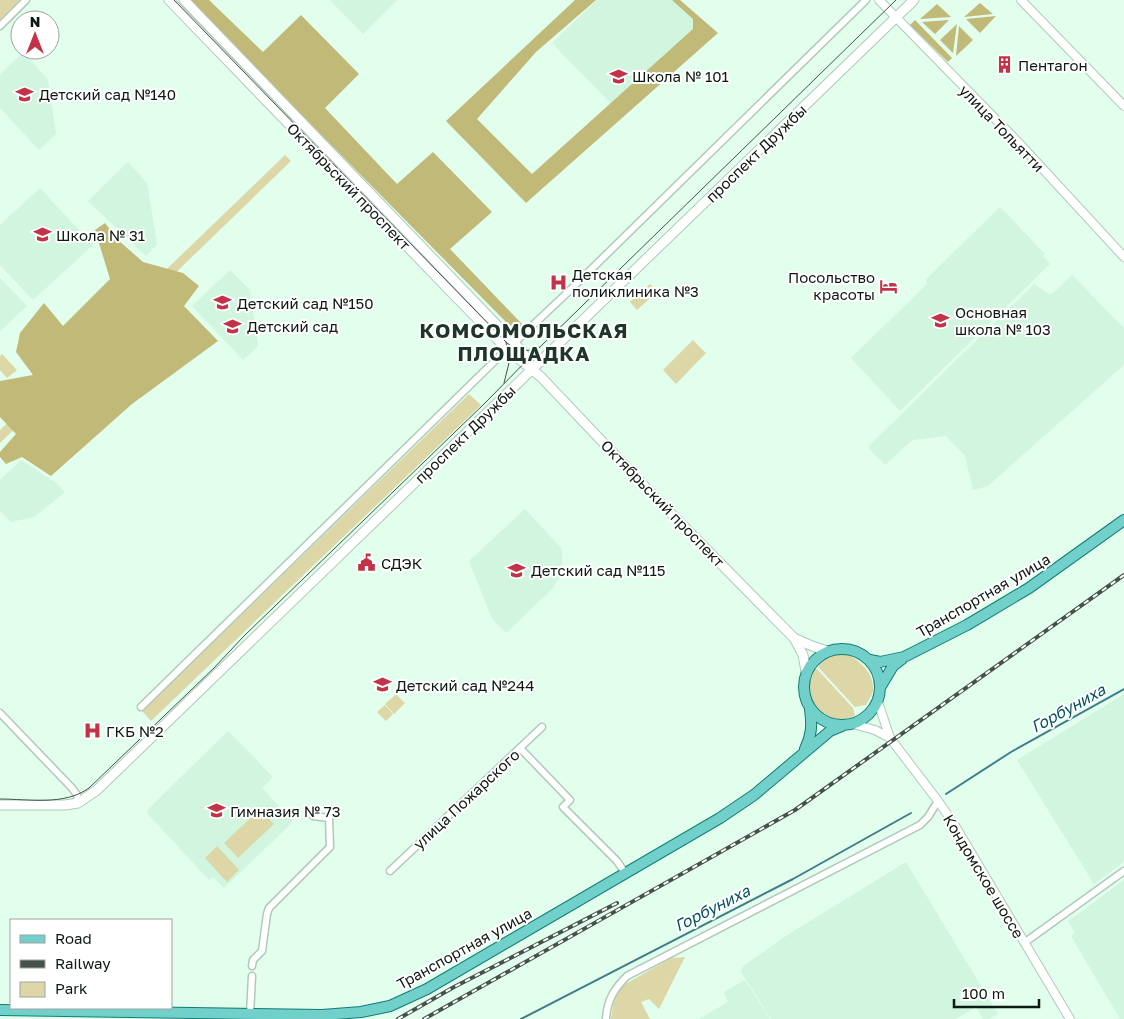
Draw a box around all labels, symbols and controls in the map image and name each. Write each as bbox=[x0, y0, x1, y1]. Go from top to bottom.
north arrow bbox=[10, 10, 60, 60]
text: N bbox=[30, 13, 40, 30]
building icon: Пентагон bbox=[994, 55, 1014, 75]
place label: Пентагон bbox=[1018, 56, 1088, 74]
school or university icon: Школа № 101 bbox=[608, 66, 628, 86]
place label: Школа № 101 bbox=[632, 67, 729, 85]
street label: улица Тольятти bbox=[956, 81, 1048, 175]
school or university icon: Детский сад №140 bbox=[15, 84, 35, 104]
place label: Детский сад №140 bbox=[39, 85, 176, 103]
street label: проспект Дружбы bbox=[702, 100, 810, 206]
street label: Октябрьский проспект bbox=[284, 119, 415, 254]
school or university icon: Школа № 31 bbox=[32, 225, 52, 245]
place label: Школа № 31 bbox=[56, 226, 145, 244]
place label: Детская поликлиника №3 bbox=[572, 265, 699, 300]
place label: Посольство красоты bbox=[788, 268, 875, 303]
hospital icon: Детская поликлиника №3 bbox=[548, 273, 568, 293]
hotel icon: Посольство красоты bbox=[879, 276, 899, 296]
school or university icon: Детский сад №150 bbox=[213, 293, 233, 313]
place label: Детский сад №150 bbox=[237, 294, 374, 312]
place label: Основная школа № 103 bbox=[955, 303, 1051, 338]
school or university icon: Основная школа № 103 bbox=[931, 311, 951, 331]
school or university icon: Детский сад bbox=[223, 316, 243, 336]
place label: Детский сад bbox=[247, 317, 338, 335]
district label: КОМСОМОЛЬСКАЯ ПЛОЩАДКА bbox=[420, 318, 629, 365]
street label: проспект Дружбы bbox=[411, 381, 519, 487]
street label: Октябрьский проспект bbox=[598, 436, 729, 571]
street label: Транспортная улица bbox=[913, 549, 1053, 641]
public building icon: СДЭК bbox=[357, 553, 377, 573]
place label: СДЭК bbox=[381, 554, 423, 572]
school or university icon: Детский сад №115 bbox=[507, 560, 527, 580]
place label: Детский сад №115 bbox=[531, 561, 666, 579]
school or university icon: Детский сад №244 bbox=[372, 675, 392, 695]
place label: Детский сад №244 bbox=[396, 676, 534, 694]
water label: Горбуниха bbox=[1027, 679, 1110, 737]
hospital icon: ГКБ №2 bbox=[82, 721, 102, 741]
place label: ГКБ №2 bbox=[106, 722, 164, 740]
street label: улица Пожарского bbox=[409, 745, 523, 853]
school or university icon: Гимназия № 73 bbox=[206, 801, 226, 821]
place label: Гимназия № 73 bbox=[230, 802, 341, 820]
street label: Кондомское шоссе bbox=[940, 811, 1028, 941]
water label: Горбуниха bbox=[671, 880, 754, 936]
street label: Транспортная улица bbox=[393, 903, 535, 993]
legend bbox=[10, 919, 172, 1009]
text: Road bbox=[55, 929, 92, 947]
text: Railway bbox=[55, 954, 111, 972]
scale bar bbox=[954, 976, 1039, 1008]
text: Park bbox=[55, 979, 88, 997]
text: 100 m bbox=[962, 984, 1005, 1002]

